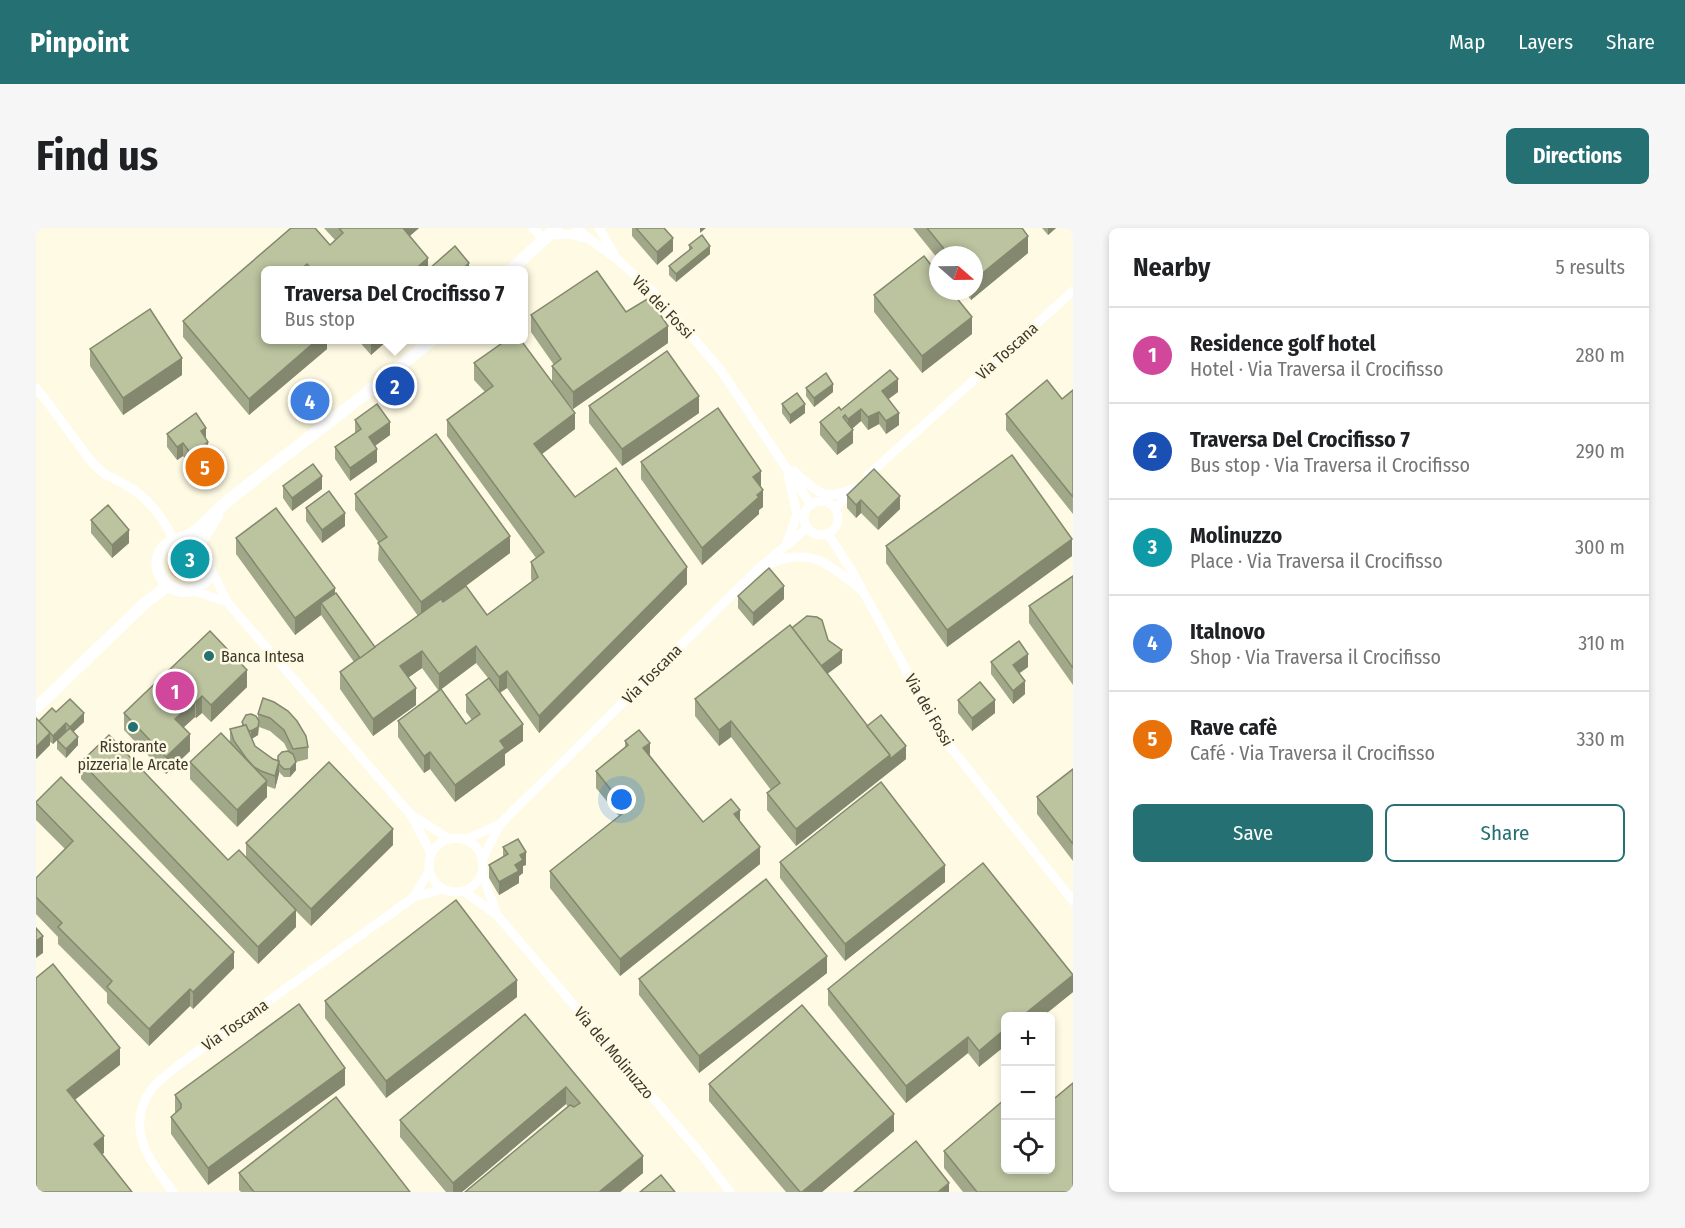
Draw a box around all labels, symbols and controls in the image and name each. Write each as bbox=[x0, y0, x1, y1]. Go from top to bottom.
text: Pinpoint bbox=[30, 26, 129, 59]
text: Map bbox=[1449, 29, 1485, 55]
text: Layers bbox=[1518, 29, 1573, 55]
text: Share bbox=[1606, 29, 1655, 55]
button: Directions bbox=[1506, 128, 1649, 184]
text: Find us bbox=[36, 131, 158, 181]
north arrow bbox=[929, 246, 983, 300]
text: Nearby bbox=[1133, 252, 1210, 283]
text: 5 results bbox=[1555, 255, 1625, 279]
popup bbox=[261, 266, 528, 344]
street label: Via dei Fossi bbox=[628, 271, 698, 343]
text: Traversa Del Crocifisso 7 bbox=[285, 280, 504, 307]
text: Bus stop bbox=[285, 307, 355, 331]
street label: Via Toscana bbox=[972, 318, 1042, 384]
text: Residence golf hotel bbox=[1190, 330, 1376, 357]
text: 1 bbox=[1148, 343, 1157, 367]
text: 280 m bbox=[1576, 343, 1625, 367]
text: Hotel · Via Traversa il Crocifisso bbox=[1190, 357, 1444, 381]
pin: 2 bbox=[376, 364, 414, 408]
pin: 4 bbox=[290, 378, 330, 423]
text: Traversa Del Crocifisso 7 bbox=[1190, 426, 1410, 453]
text: 2 bbox=[1148, 439, 1157, 463]
text: 290 m bbox=[1576, 439, 1625, 463]
pin: 5 bbox=[186, 444, 224, 490]
text: Bus stop · Via Traversa il Crocifisso bbox=[1190, 453, 1470, 477]
text: Molinuzzo bbox=[1190, 522, 1282, 549]
text: 3 bbox=[1148, 535, 1157, 559]
text: 300 m bbox=[1575, 535, 1625, 559]
pin: 3 bbox=[170, 536, 210, 582]
text: Place · Via Traversa il Crocifisso bbox=[1190, 549, 1443, 573]
text: Italnovo bbox=[1190, 618, 1265, 645]
text: 4 bbox=[1147, 631, 1158, 655]
text: 310 m bbox=[1578, 631, 1625, 655]
street label: Via Toscana bbox=[618, 640, 686, 708]
text: Shop · Via Traversa il Crocifisso bbox=[1190, 645, 1441, 669]
place label: Banca Intesa bbox=[221, 647, 305, 666]
marker: Banca Intesa bbox=[202, 649, 216, 663]
pin: 1 bbox=[156, 668, 194, 714]
street label: Via dei Fossi bbox=[901, 670, 957, 750]
text: Rave cafè bbox=[1190, 714, 1277, 741]
marker: Ristorante pizzeria le Arcate bbox=[126, 720, 140, 734]
text: 5 bbox=[1148, 727, 1157, 751]
text: 330 m bbox=[1576, 727, 1625, 751]
place label: Ristorante pizzeria le Arcate bbox=[78, 737, 189, 774]
text: Café · Via Traversa il Crocifisso bbox=[1190, 741, 1435, 765]
your location bbox=[607, 785, 636, 814]
button: Save bbox=[1133, 804, 1373, 862]
button: Share bbox=[1385, 804, 1625, 862]
street label: Via Toscana bbox=[198, 995, 272, 1055]
street label: Via del Molinuzzo bbox=[570, 1003, 658, 1103]
map controls bbox=[1001, 1012, 1055, 1174]
button: + bbox=[1001, 1012, 1055, 1066]
button: − bbox=[1001, 1066, 1055, 1120]
button: locate bbox=[1001, 1120, 1055, 1174]

